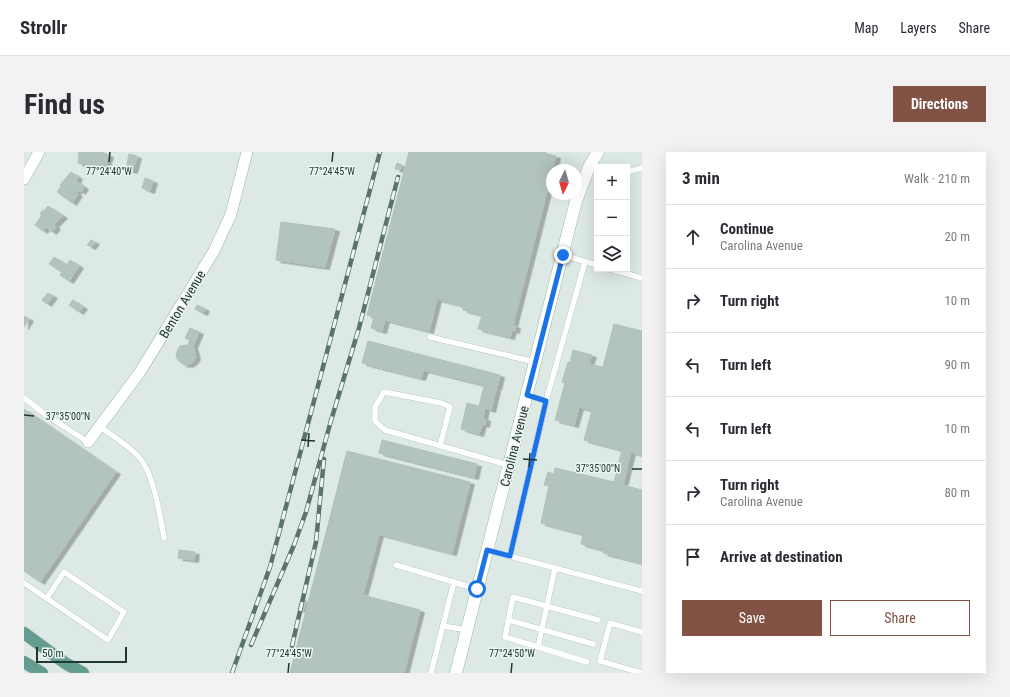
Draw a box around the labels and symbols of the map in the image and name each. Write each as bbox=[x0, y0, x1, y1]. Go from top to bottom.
north arrow bbox=[546, 164, 582, 200]
text: 77°24'40"W bbox=[86, 166, 132, 177]
text: 77°24'45"W bbox=[309, 166, 355, 177]
route end bbox=[554, 246, 572, 264]
street label: Benton Avenue bbox=[156, 268, 209, 341]
street label: Carolina Avenue bbox=[497, 404, 532, 488]
text: 37°35'00"N bbox=[46, 411, 90, 422]
text: 37°35'00"N bbox=[576, 463, 620, 474]
route start bbox=[468, 580, 486, 598]
scale bar bbox=[36, 645, 127, 664]
text: 77°24'45"W bbox=[266, 648, 312, 659]
text: 77°24'50"W bbox=[489, 648, 535, 659]

